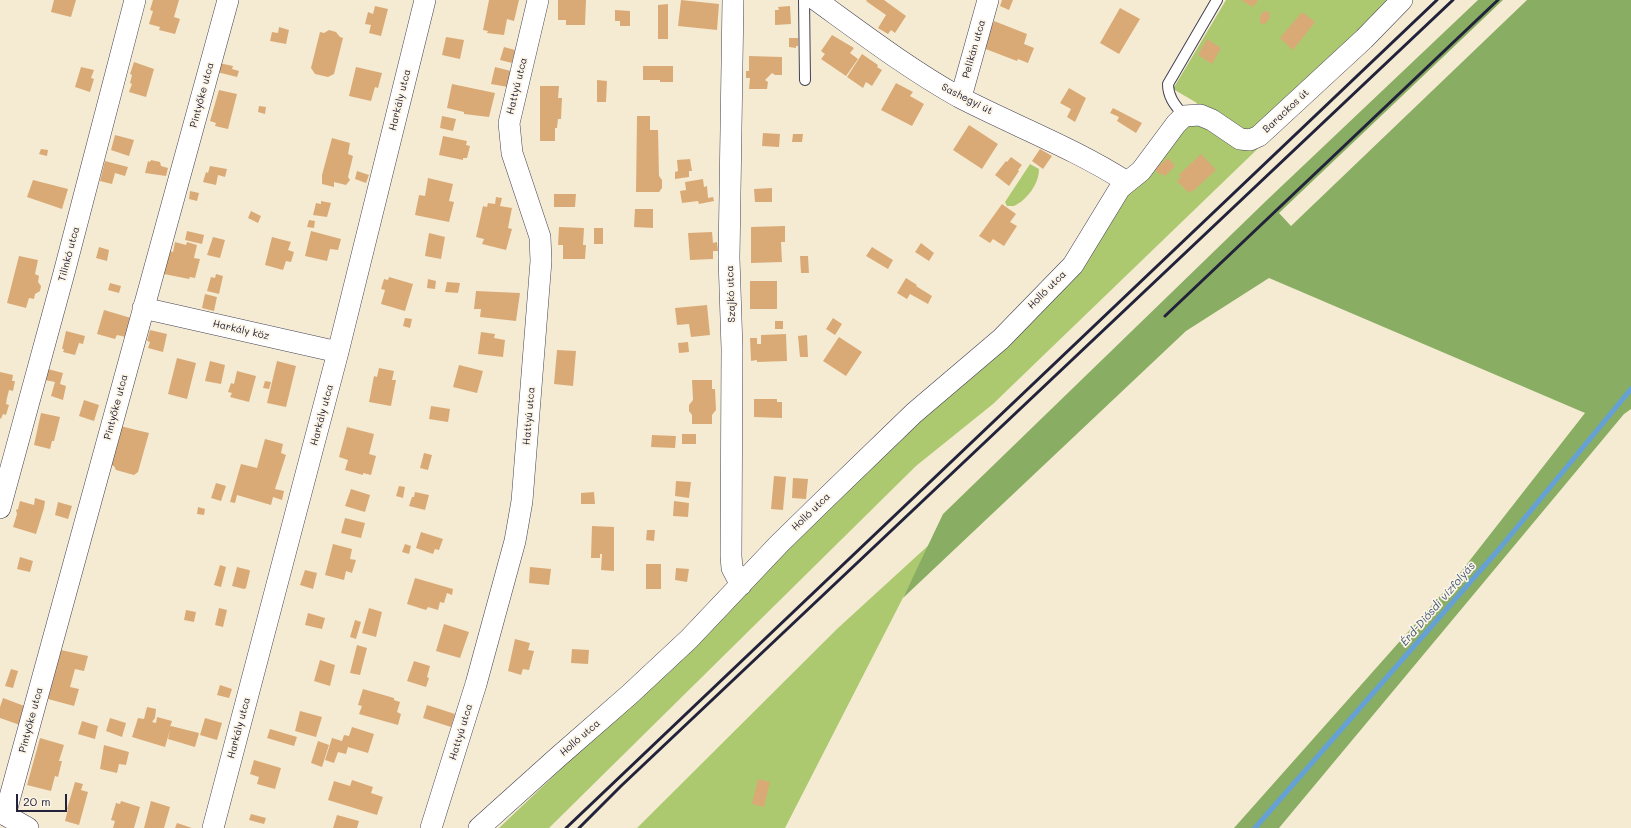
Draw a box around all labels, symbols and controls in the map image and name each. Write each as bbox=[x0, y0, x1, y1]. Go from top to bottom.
street label: Pelikán utca bbox=[960, 18, 988, 80]
street label: Hattyú utca bbox=[504, 56, 530, 116]
street label: Pintyőke utca bbox=[188, 61, 216, 129]
street label: Harkály utca bbox=[387, 68, 413, 132]
street label: Sashegyi út bbox=[939, 81, 995, 117]
street label: Barackos út bbox=[1260, 87, 1312, 135]
street label: Tilinkó utca bbox=[56, 225, 82, 283]
street label: Szajkó utca bbox=[724, 265, 738, 323]
street label: Holló utca bbox=[1025, 268, 1069, 312]
street label: Harkály köz bbox=[212, 318, 270, 342]
street label: Pintyőke utca bbox=[102, 373, 130, 441]
street label: Harkály utca bbox=[308, 383, 336, 447]
street label: Hattyú utca bbox=[520, 387, 538, 445]
street label: Holló utca bbox=[789, 491, 833, 533]
water label: Érd-Diósdi vízfolyás bbox=[1398, 559, 1478, 649]
street label: Pintyőke utca bbox=[17, 686, 45, 754]
street label: Harkály utca bbox=[225, 696, 253, 760]
street label: Hattyú utca bbox=[447, 702, 475, 762]
street label: Holló utca bbox=[558, 717, 602, 759]
scale bar bbox=[18, 786, 69, 812]
text: 20 m bbox=[23, 793, 51, 809]

